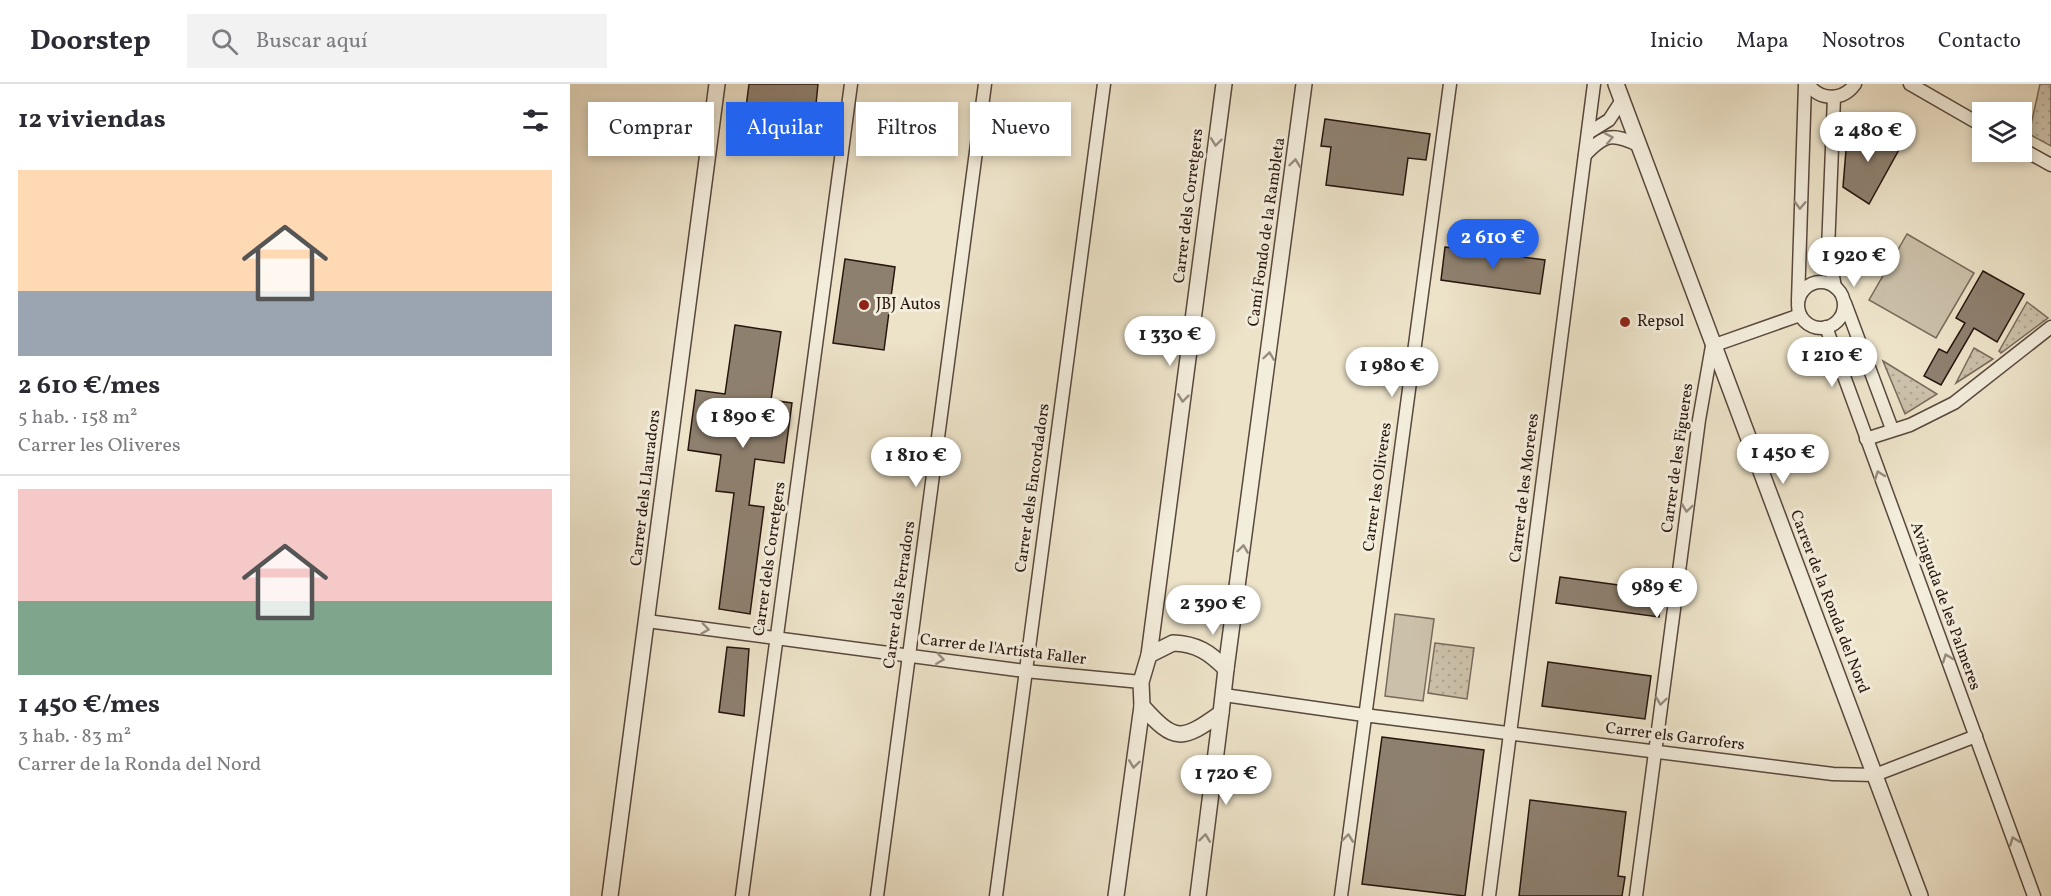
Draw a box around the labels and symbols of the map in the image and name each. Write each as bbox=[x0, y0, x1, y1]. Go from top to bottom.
pin: 2 480 € bbox=[1813, 112, 1923, 163]
street label: Carrer dels Corretgers bbox=[1169, 127, 1209, 285]
one-way arrow bbox=[1604, 132, 1614, 145]
street label: Camí Fondo de la Rambleta bbox=[1243, 136, 1291, 328]
one-way arrow bbox=[1210, 137, 1223, 147]
one-way arrow bbox=[1288, 158, 1301, 167]
one-way arrow bbox=[1794, 201, 1807, 210]
pin: 2 610 € bbox=[1438, 219, 1548, 270]
pin: 1 920 € bbox=[1799, 237, 1909, 288]
place label: JBJ Autos bbox=[876, 294, 941, 316]
marker: JBJ Autos bbox=[857, 298, 871, 312]
place label: Repsol bbox=[1637, 311, 1685, 333]
marker: Repsol bbox=[1618, 315, 1632, 329]
pin: 1 330 € bbox=[1115, 316, 1225, 367]
pin: 1 210 € bbox=[1777, 337, 1887, 388]
pin: 1 980 € bbox=[1337, 347, 1447, 398]
one-way arrow bbox=[1262, 351, 1274, 360]
street label: Carrer de les Figueres bbox=[1657, 382, 1699, 534]
one-way arrow bbox=[1177, 393, 1189, 402]
pin: 1 890 € bbox=[688, 398, 798, 449]
street label: Carrer dels Encordadors bbox=[1010, 402, 1056, 574]
street label: Carrer dels Llauradors bbox=[626, 408, 667, 567]
street label: Carrer de les Moreres bbox=[1505, 412, 1545, 564]
street label: Carrer les Oliveres bbox=[1358, 421, 1398, 553]
pin: 1 450 € bbox=[1728, 434, 1838, 485]
pin: 1 810 € bbox=[861, 437, 971, 488]
one-way arrow bbox=[1874, 470, 1886, 481]
street label: Carrer dels Corretgers bbox=[748, 480, 792, 638]
one-way arrow bbox=[1682, 503, 1694, 512]
street label: Carrer de la Ronda del Nord bbox=[1784, 507, 1874, 697]
street label: Avinguda de les Palmeres bbox=[1904, 519, 1986, 693]
street label: Carrer dels Ferradors bbox=[879, 520, 921, 670]
one-way arrow bbox=[1236, 544, 1248, 554]
pin: 989 € bbox=[1615, 568, 1699, 619]
pin: 2 390 € bbox=[1158, 585, 1268, 636]
one-way arrow bbox=[700, 622, 709, 634]
street label: Carrer de l'Artista Faller bbox=[919, 629, 1088, 671]
one-way arrow bbox=[935, 653, 944, 665]
one-way arrow bbox=[1941, 653, 1954, 664]
one-way arrow bbox=[1655, 696, 1668, 706]
street label: Carrer els Garrofers bbox=[1604, 718, 1746, 756]
pin: 1 720 € bbox=[1171, 755, 1281, 806]
one-way arrow bbox=[1128, 759, 1140, 769]
one-way arrow bbox=[1198, 833, 1211, 843]
one-way arrow bbox=[1342, 833, 1354, 843]
one-way arrow bbox=[2009, 836, 2021, 847]

